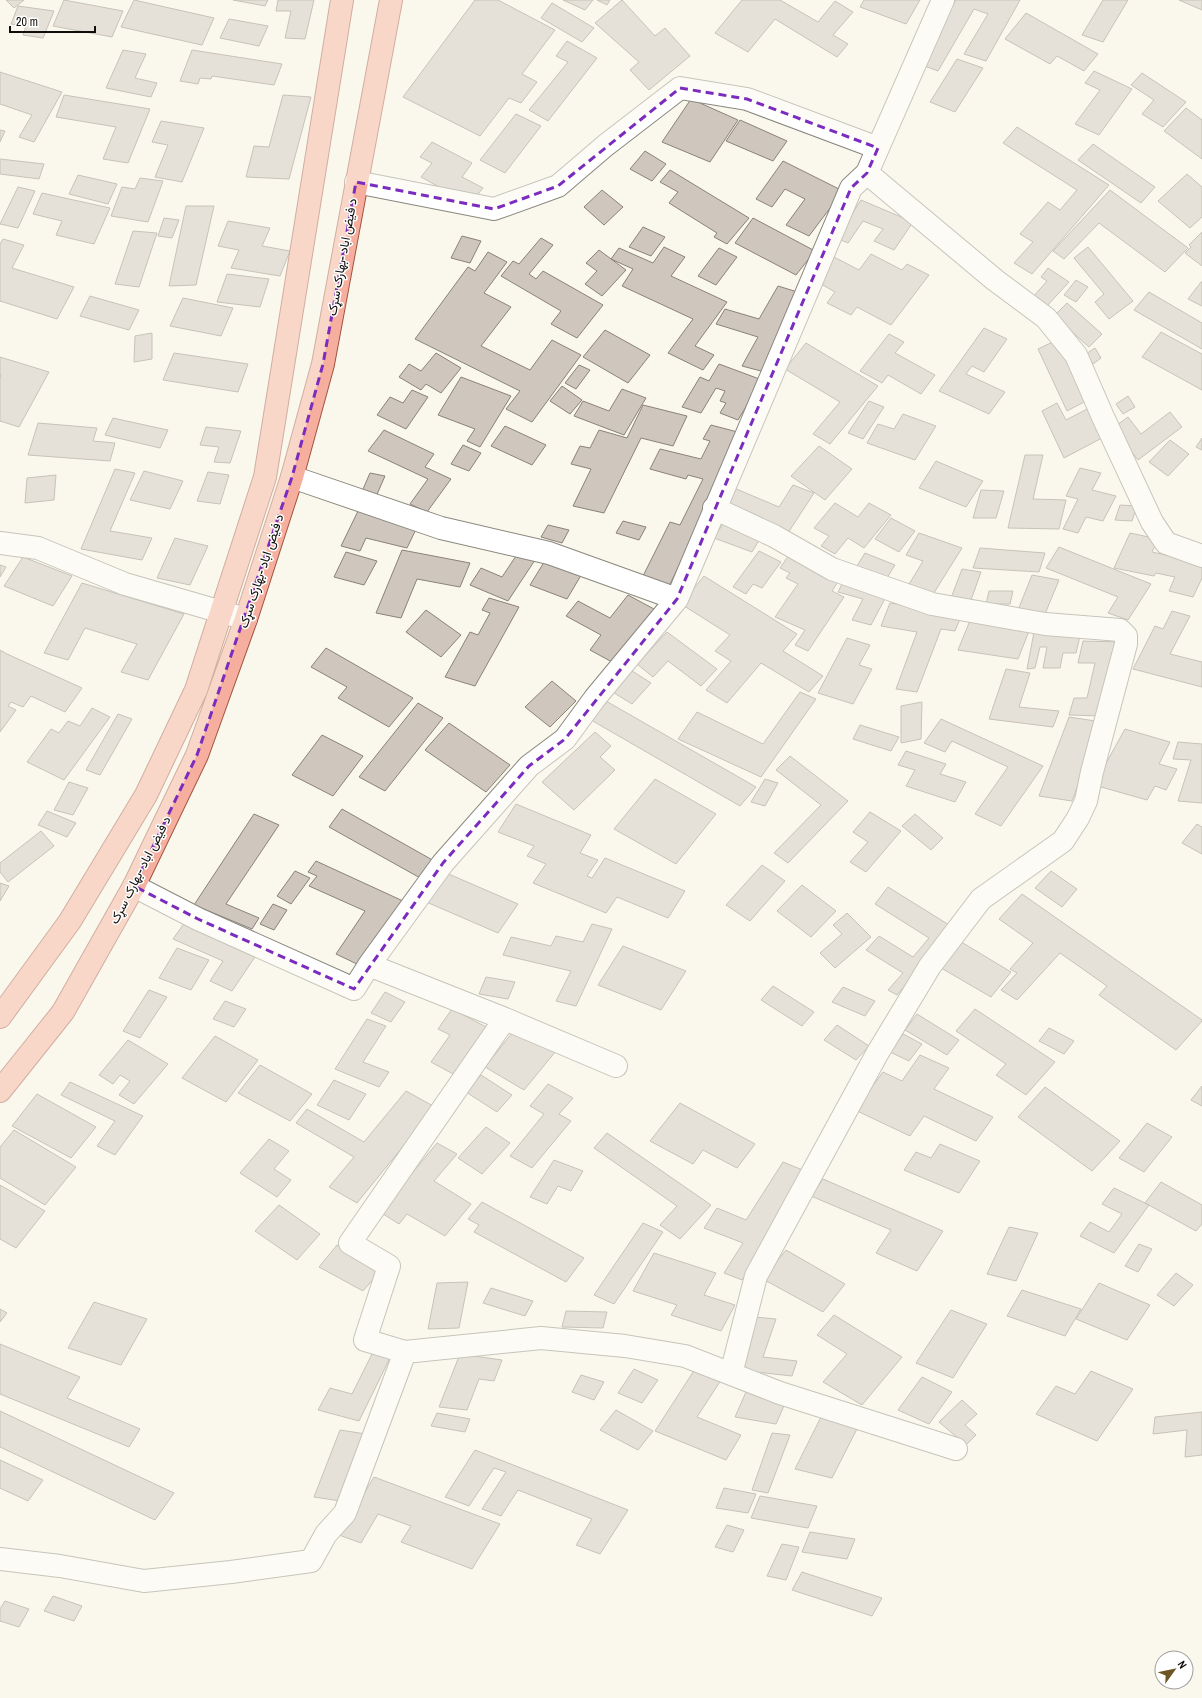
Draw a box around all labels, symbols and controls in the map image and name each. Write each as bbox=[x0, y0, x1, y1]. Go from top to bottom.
scale bar bbox=[10, 8, 95, 34]
text: 20 m bbox=[16, 14, 38, 30]
street label: د فیض اباد -بهارک سړک bbox=[323, 197, 362, 317]
street label: د فیض اباد -بهارک سړک bbox=[235, 512, 288, 631]
street label: د فیض اباد -بهارک سړک bbox=[105, 813, 175, 927]
north arrow bbox=[1154, 1650, 1194, 1690]
text: N bbox=[1175, 1658, 1190, 1671]

